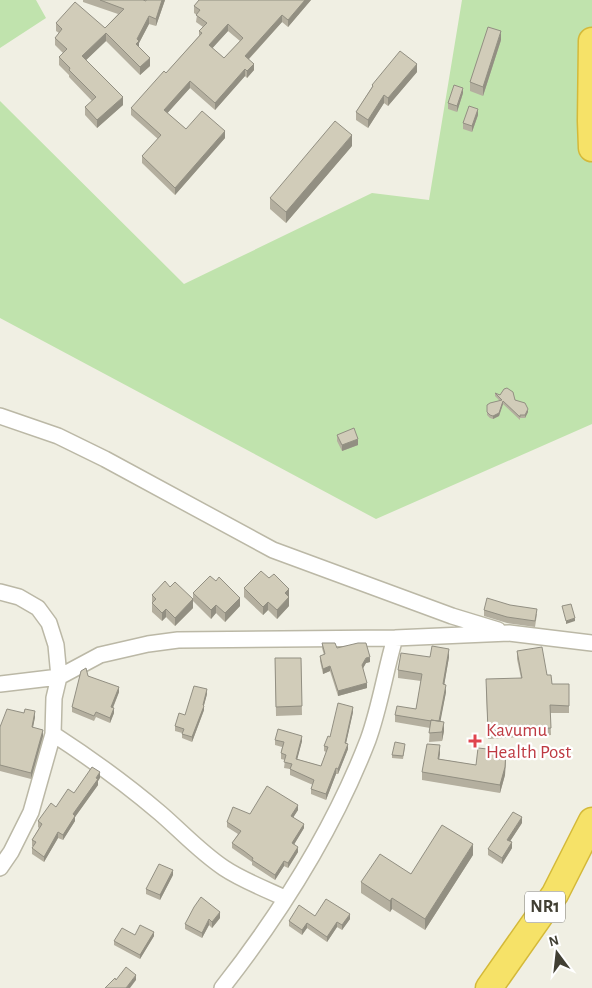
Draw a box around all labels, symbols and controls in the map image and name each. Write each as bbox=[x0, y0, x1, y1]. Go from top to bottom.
place label: Kavumu Health Post bbox=[486, 721, 571, 762]
marker: Kavumu Health Post bbox=[468, 734, 482, 748]
road number: NR1 bbox=[525, 892, 565, 922]
north arrow bbox=[532, 928, 582, 978]
text: N bbox=[547, 933, 560, 949]

